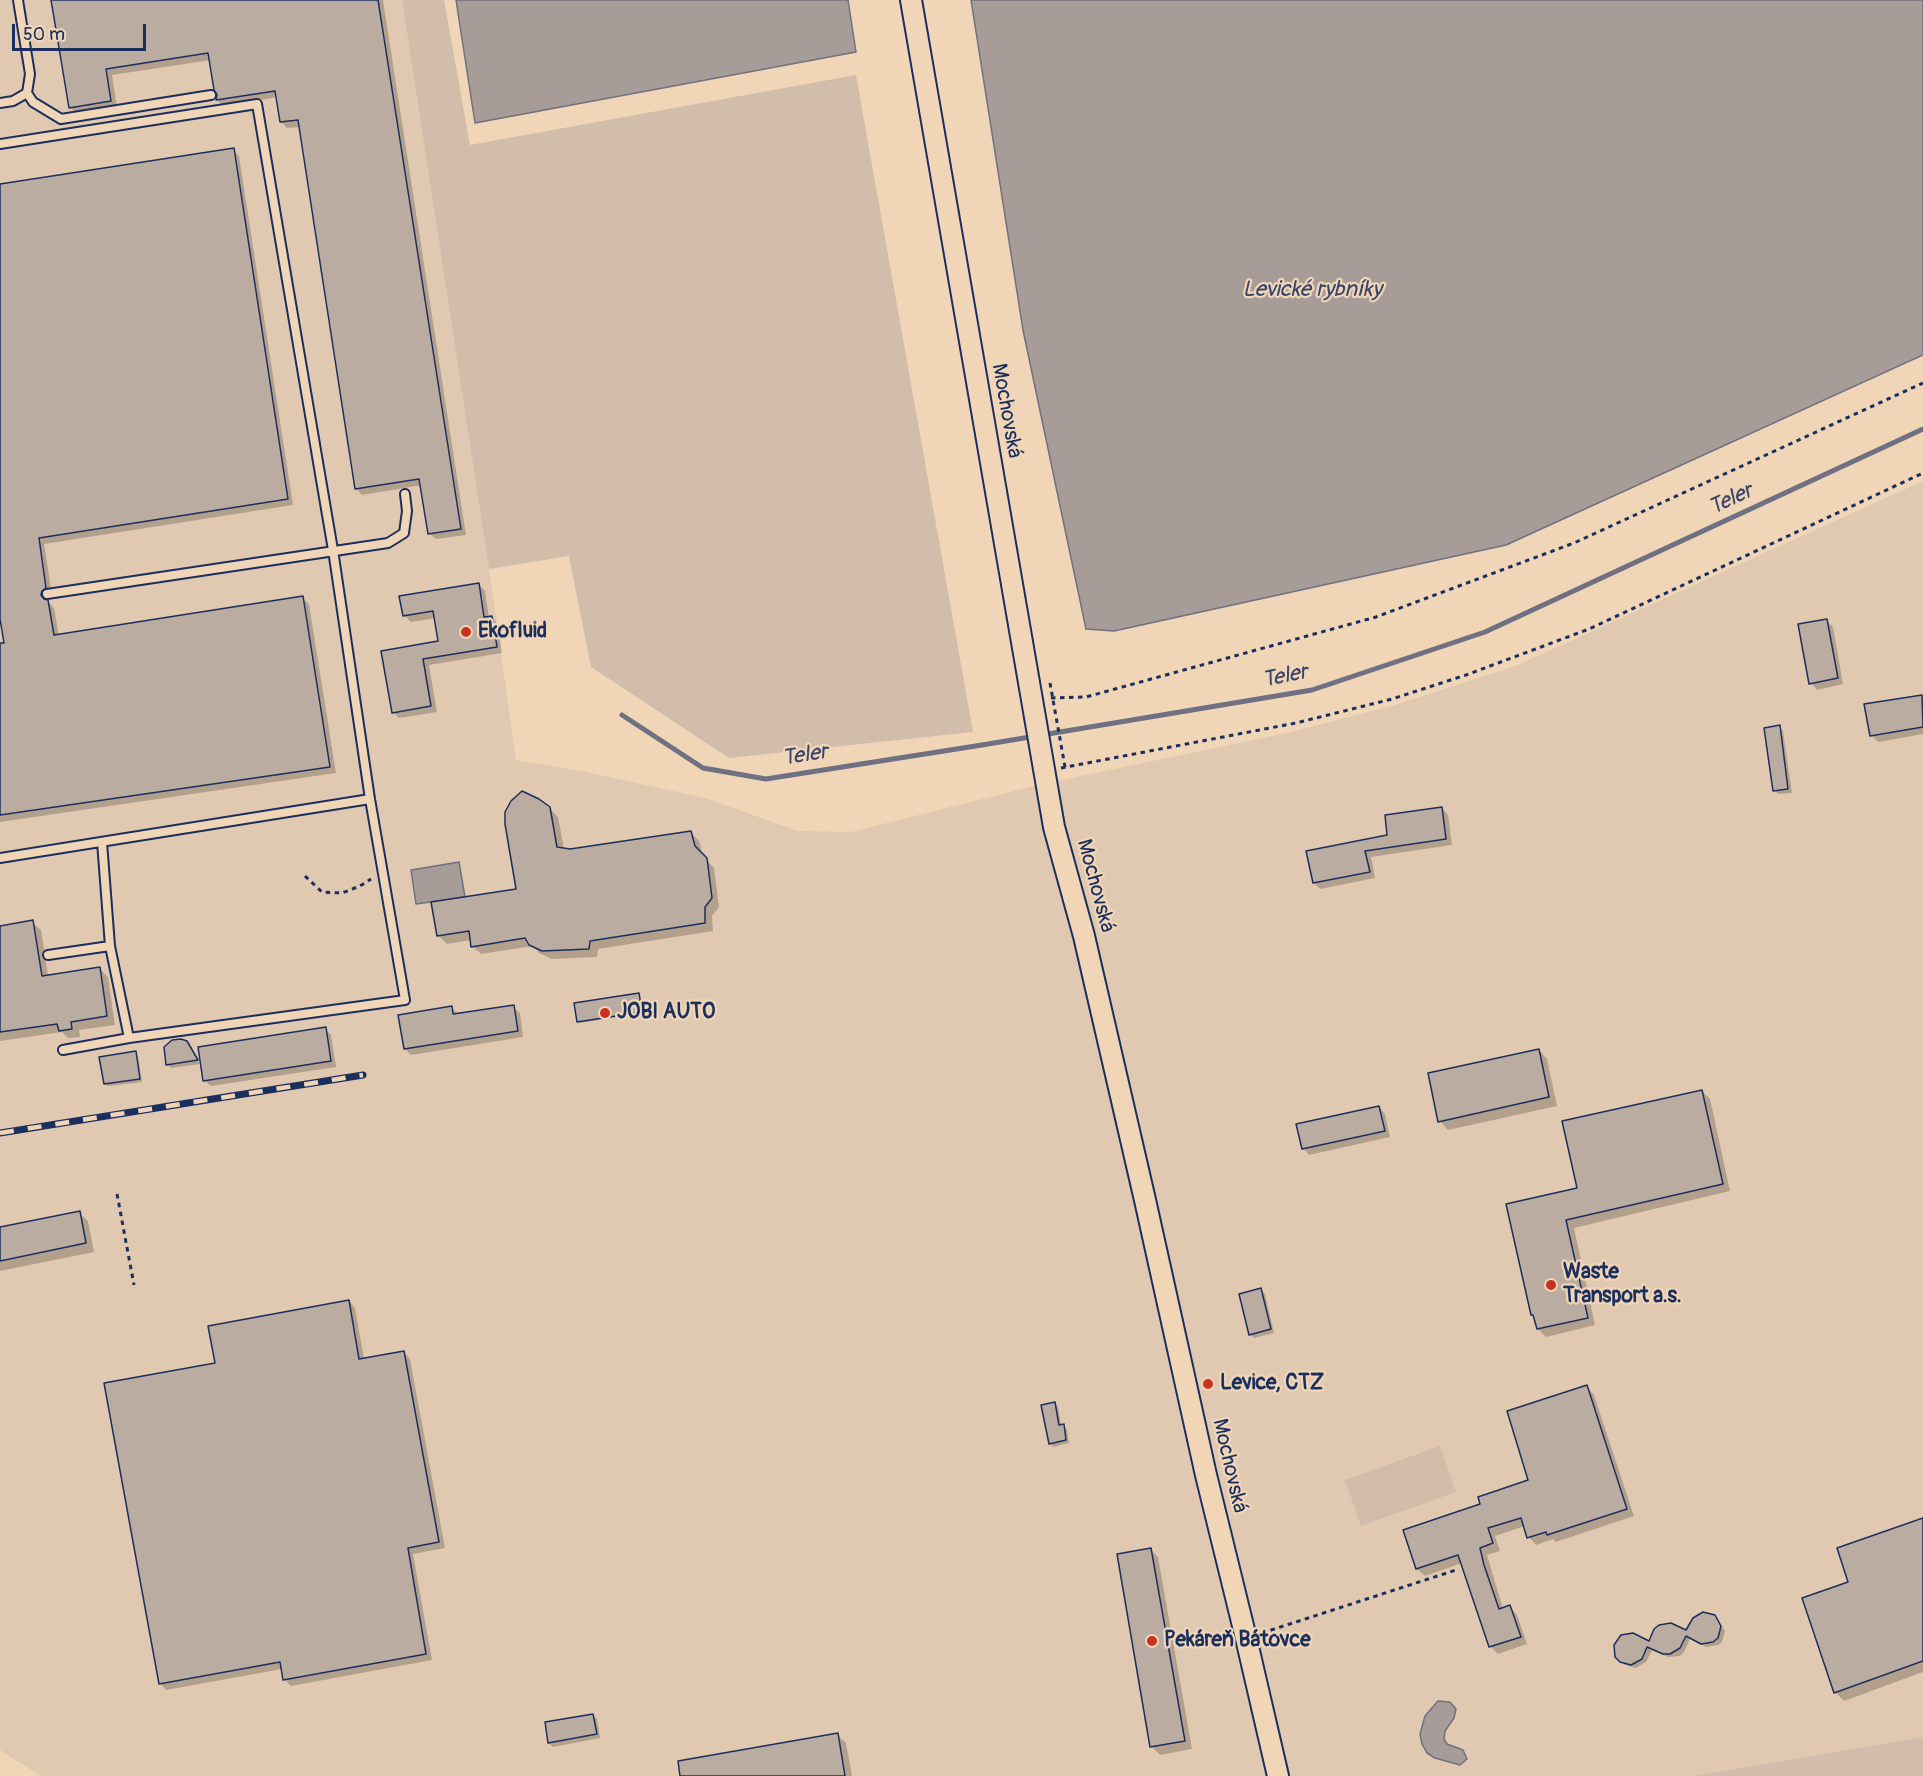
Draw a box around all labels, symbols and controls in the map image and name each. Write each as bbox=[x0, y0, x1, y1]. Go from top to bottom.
scale bar bbox=[15, 12, 148, 50]
text: 50 m bbox=[23, 23, 65, 46]
water label: Levické rybníky bbox=[1242, 277, 1382, 303]
street label: Mochovská bbox=[985, 362, 1027, 460]
water label: Teler bbox=[1705, 478, 1757, 522]
place label: Ekofluid bbox=[478, 619, 547, 645]
marker: Ekofluid bbox=[459, 625, 473, 639]
water label: Teler bbox=[1260, 660, 1310, 694]
water label: Teler bbox=[780, 739, 830, 773]
street label: Mochovská bbox=[1070, 837, 1120, 935]
place label: JOBI AUTO bbox=[617, 1000, 715, 1026]
marker: JOBI AUTO bbox=[598, 1006, 612, 1020]
place label: Waste Transport a.s. bbox=[1563, 1260, 1682, 1310]
marker: Waste Transport a.s. bbox=[1544, 1278, 1558, 1292]
place label: Levice, CTZ bbox=[1220, 1371, 1324, 1397]
marker: Levice, CTZ bbox=[1201, 1377, 1215, 1391]
street label: Mochovská bbox=[1206, 1417, 1252, 1515]
place label: Pekáreň Bátovce bbox=[1164, 1628, 1310, 1654]
marker: Pekáreň Bátovce bbox=[1145, 1634, 1159, 1648]

